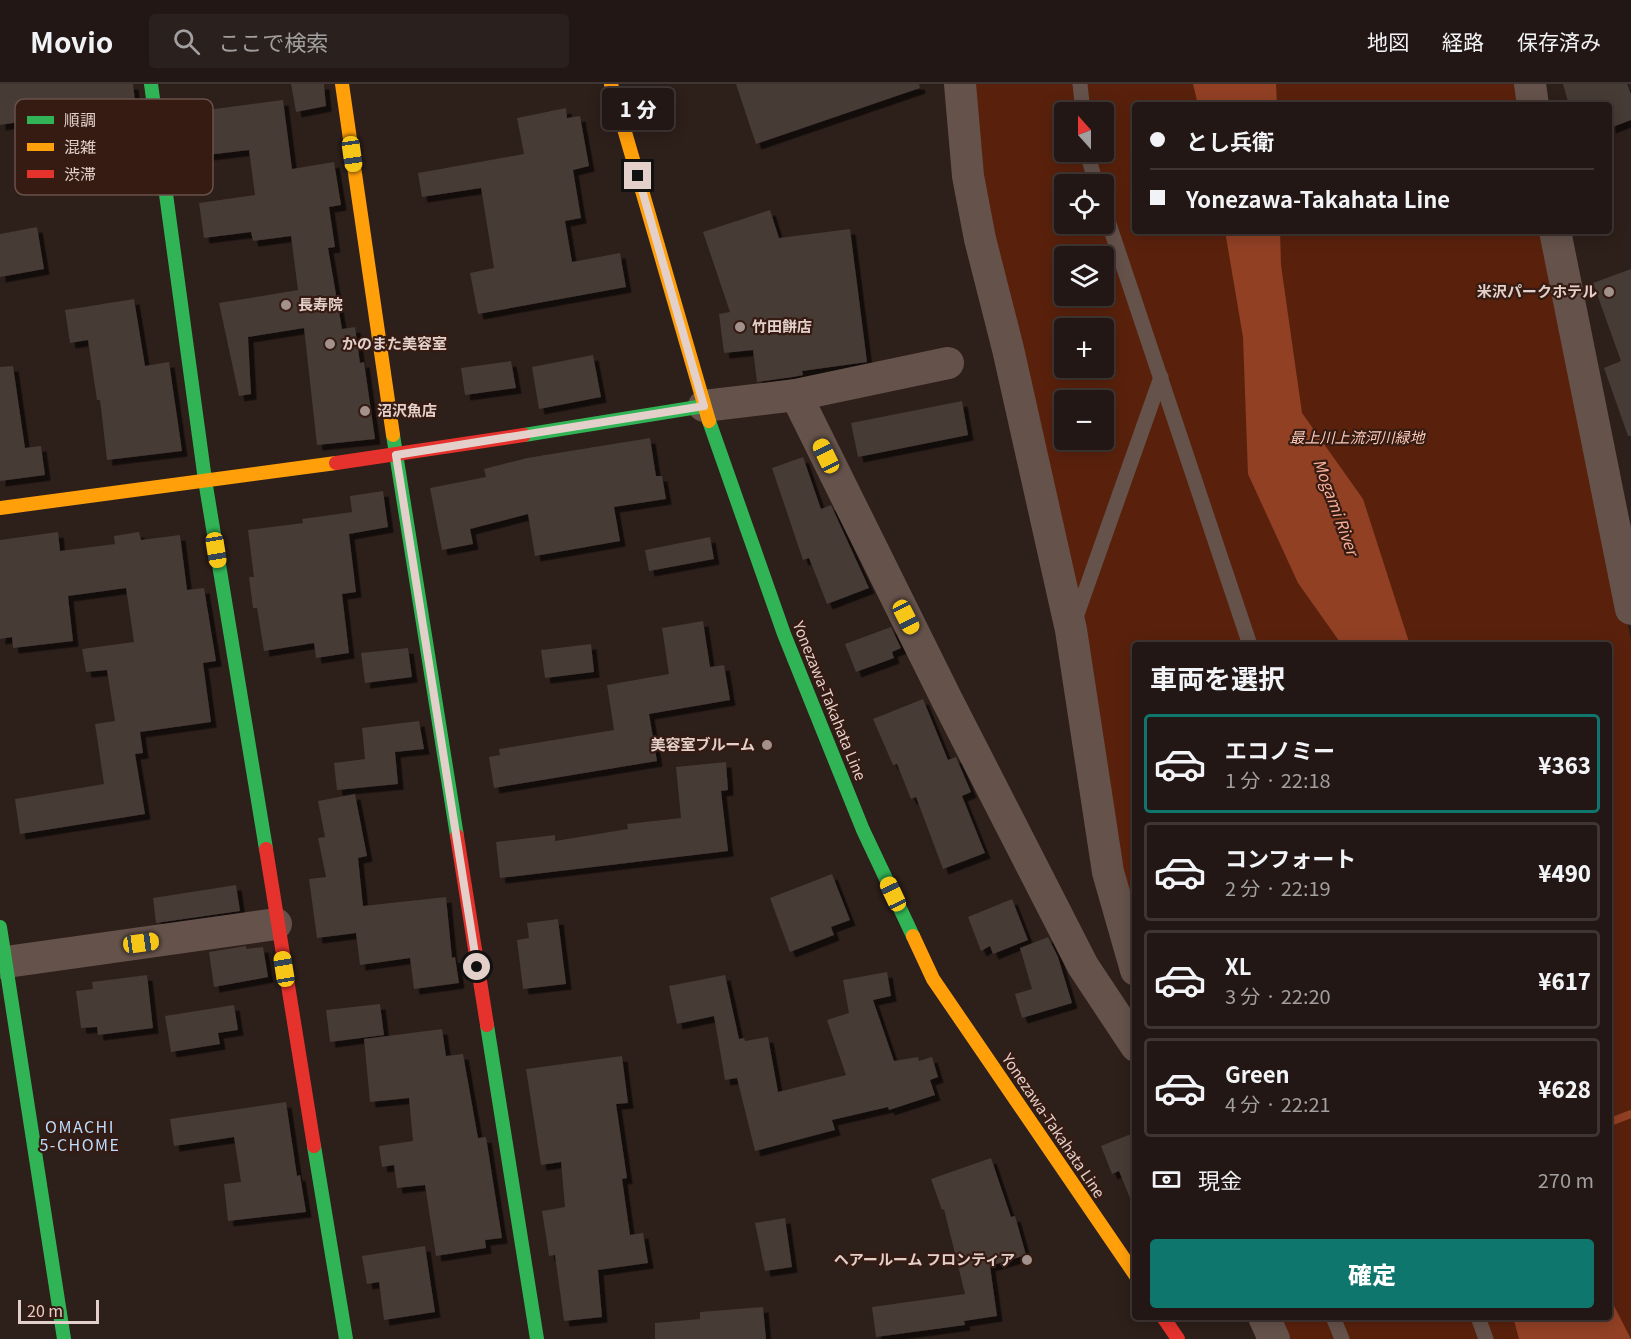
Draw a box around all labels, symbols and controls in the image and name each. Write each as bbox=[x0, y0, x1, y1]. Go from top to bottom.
search box bbox=[149, 14, 569, 68]
text: Movio bbox=[30, 21, 113, 61]
icon: search bbox=[170, 25, 203, 58]
text: ここで検索 bbox=[218, 25, 328, 57]
text: 地図 bbox=[1367, 26, 1409, 56]
text: 経路 bbox=[1442, 26, 1484, 56]
text: 保存済み bbox=[1517, 26, 1601, 56]
callout: 1 分 bbox=[602, 89, 674, 131]
text: 1 分 bbox=[620, 94, 656, 123]
legend bbox=[15, 99, 213, 195]
north arrow bbox=[1054, 102, 1114, 162]
map controls bbox=[1054, 102, 1114, 450]
text: 順調 bbox=[64, 107, 96, 131]
text: とし兵衛 bbox=[1186, 124, 1274, 156]
text: 混雑 bbox=[64, 134, 96, 158]
car bbox=[341, 135, 363, 173]
text: 渋滞 bbox=[64, 161, 96, 185]
route end bbox=[624, 162, 651, 189]
button: locate bbox=[1054, 174, 1114, 234]
text: Yonezawa-Takahata Line bbox=[1186, 182, 1450, 214]
button: layers bbox=[1054, 246, 1114, 306]
place label: 米沢パークホテル bbox=[1477, 280, 1597, 301]
marker: 米沢パークホテル bbox=[1602, 285, 1616, 299]
place label: 長寿院 bbox=[298, 293, 343, 314]
marker: 長寿院 bbox=[279, 298, 293, 312]
place label: 竹田餅店 bbox=[752, 315, 812, 336]
button: + bbox=[1054, 318, 1114, 378]
marker: 竹田餅店 bbox=[733, 320, 747, 334]
place label: かのまた美容室 bbox=[342, 332, 447, 353]
marker: かのまた美容室 bbox=[323, 337, 337, 351]
button: − bbox=[1054, 390, 1114, 450]
place label: 沼沢魚店 bbox=[377, 399, 437, 420]
marker: 沼沢魚店 bbox=[358, 404, 372, 418]
park label: 最上川上流河川緑地 bbox=[1289, 426, 1426, 447]
car bbox=[810, 436, 842, 476]
water label: Mogami River bbox=[1308, 455, 1366, 561]
car bbox=[204, 531, 228, 569]
car bbox=[890, 597, 922, 637]
street label: Yonezawa-Takahata Line bbox=[788, 617, 872, 783]
text: 車両を選択 bbox=[1150, 658, 1285, 697]
place label: 美容室ブルーム bbox=[650, 733, 755, 754]
text: エコノミー bbox=[1225, 733, 1335, 765]
icon: car bbox=[1153, 737, 1207, 791]
marker: 美容室ブルーム bbox=[760, 738, 774, 752]
text: ¥363 bbox=[1538, 748, 1591, 780]
text: 1 分 · 22:18 bbox=[1225, 765, 1331, 794]
text: コンフォート bbox=[1225, 841, 1356, 873]
icon: car bbox=[1153, 845, 1207, 899]
text: ¥490 bbox=[1538, 856, 1591, 888]
text: 2 分 · 22:19 bbox=[1225, 873, 1331, 902]
car bbox=[877, 874, 909, 914]
car bbox=[122, 932, 160, 954]
text: XL bbox=[1225, 949, 1252, 981]
car bbox=[272, 950, 296, 988]
route start bbox=[463, 953, 490, 980]
icon: car bbox=[1153, 953, 1207, 1007]
text: ¥617 bbox=[1538, 964, 1591, 996]
text: 3 分 · 22:20 bbox=[1225, 981, 1331, 1010]
street label: Yonezawa-Takahata Line bbox=[997, 1048, 1111, 1202]
text: Green bbox=[1225, 1057, 1290, 1089]
icon: car bbox=[1153, 1061, 1207, 1115]
text: ¥628 bbox=[1538, 1072, 1591, 1104]
text: 4 分 · 22:21 bbox=[1225, 1089, 1331, 1118]
district label: OMACHI 5-CHOME bbox=[39, 1114, 121, 1156]
icon: cash bbox=[1150, 1163, 1183, 1196]
text: 現金 bbox=[1198, 1163, 1242, 1195]
text: 270 m bbox=[1538, 1165, 1594, 1194]
button: 確定 bbox=[1150, 1239, 1594, 1308]
place label: ヘアールーム フロンティア bbox=[834, 1248, 1015, 1269]
marker: ヘアールーム フロンティア bbox=[1020, 1253, 1034, 1267]
scale bar bbox=[18, 1297, 99, 1324]
text: 20 m bbox=[27, 1298, 63, 1322]

